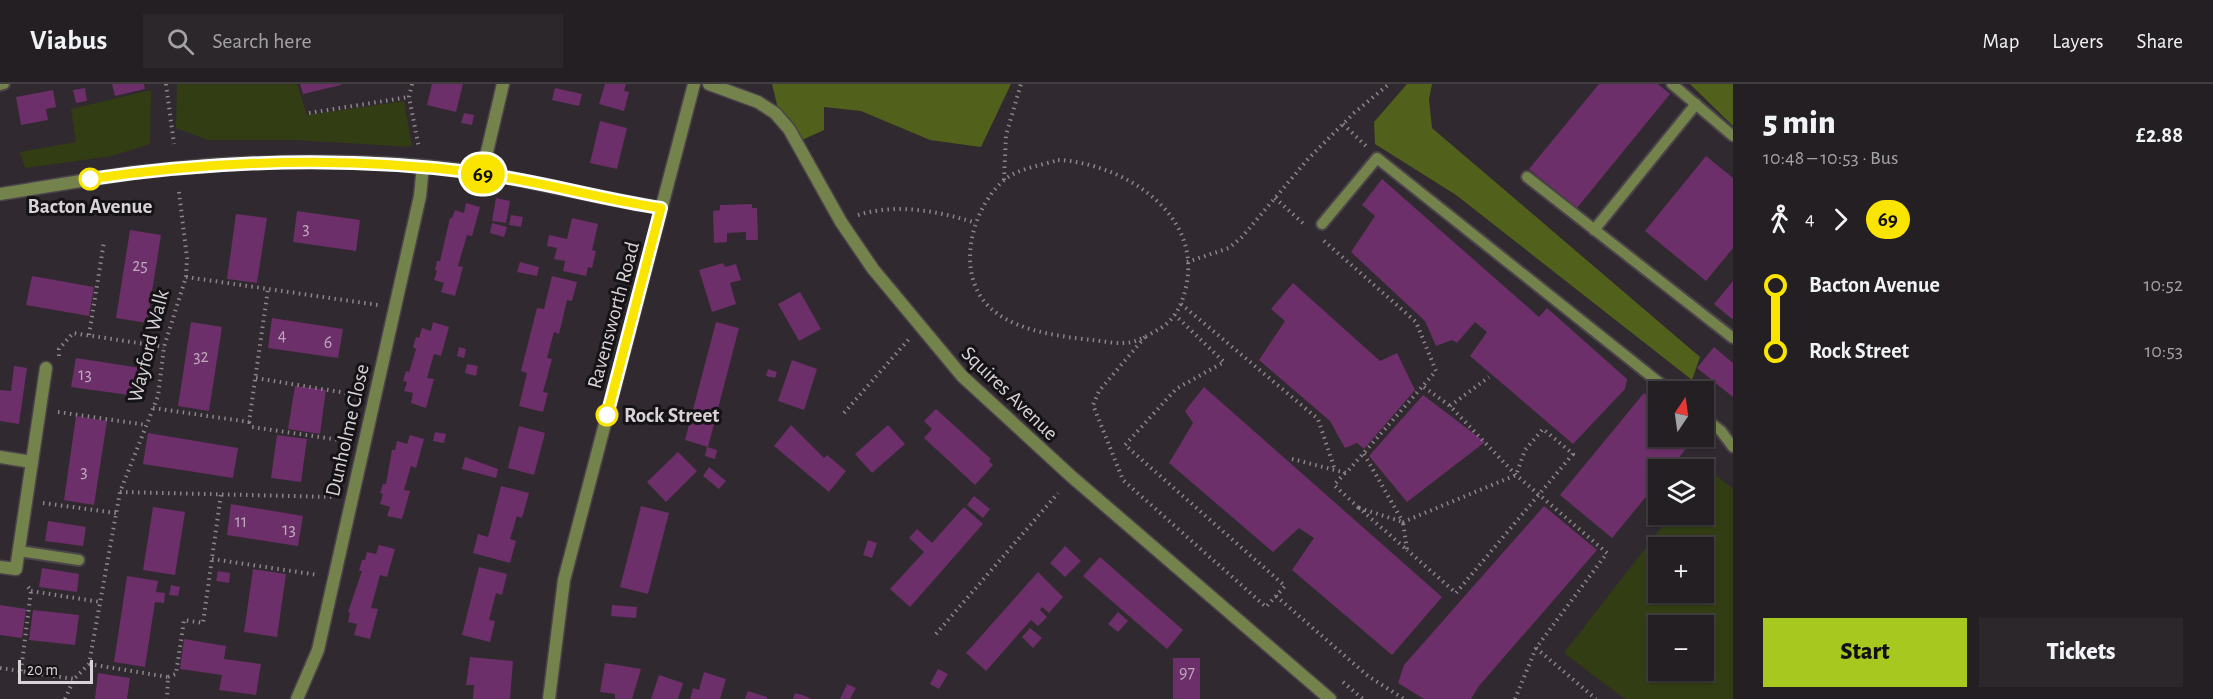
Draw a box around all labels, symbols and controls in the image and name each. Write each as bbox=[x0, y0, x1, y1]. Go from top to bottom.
search box bbox=[143, 14, 563, 68]
icon: search bbox=[164, 25, 197, 58]
text: Viabus bbox=[30, 27, 107, 55]
text: Search here bbox=[212, 30, 312, 52]
text: Map bbox=[1983, 31, 2019, 52]
text: Layers bbox=[2052, 31, 2103, 52]
text: Share bbox=[2136, 31, 2183, 52]
text: 5 min bbox=[1763, 107, 1836, 140]
text: £2.88 bbox=[2136, 124, 2183, 146]
text: 10:48 – 10:53 · Bus bbox=[1763, 148, 1898, 168]
line badge: 69 bbox=[456, 154, 510, 194]
text: 69 bbox=[473, 164, 493, 185]
marker: Bacton Avenue bbox=[79, 168, 101, 190]
place label: Bacton Avenue bbox=[28, 196, 153, 217]
icon: walk bbox=[1763, 203, 1796, 236]
icon: forward bbox=[1824, 203, 1857, 236]
text: 4 bbox=[1805, 209, 1815, 229]
text: 69 bbox=[1878, 209, 1898, 230]
house number: 3 bbox=[302, 220, 310, 238]
street label: Ravensworth Road bbox=[584, 239, 643, 391]
house number: 25 bbox=[132, 257, 148, 275]
text: Bacton Avenue bbox=[1809, 274, 1940, 296]
text: 10:52 bbox=[2144, 275, 2183, 295]
street label: Wayford Walk bbox=[124, 287, 173, 405]
house number: 4 bbox=[278, 327, 287, 345]
house number: 6 bbox=[324, 334, 332, 352]
text: Rock Street bbox=[1809, 340, 1909, 362]
text: 10:53 bbox=[2144, 341, 2183, 361]
street label: Squires Avenue bbox=[957, 342, 1062, 444]
house number: 32 bbox=[193, 348, 209, 366]
street label: Dunholme Close bbox=[322, 362, 373, 498]
house number: 13 bbox=[78, 366, 92, 384]
north arrow bbox=[1648, 381, 1714, 447]
map controls bbox=[1648, 381, 1714, 681]
marker: Rock Street bbox=[596, 404, 618, 426]
place label: Rock Street bbox=[624, 405, 719, 426]
button: layers bbox=[1648, 459, 1714, 525]
house number: 3 bbox=[80, 463, 88, 481]
house number: 11 bbox=[235, 513, 247, 531]
house number: 13 bbox=[282, 521, 296, 539]
button: + bbox=[1648, 537, 1714, 603]
button: − bbox=[1648, 615, 1714, 681]
button: Start bbox=[1763, 618, 1967, 687]
button: Tickets bbox=[1979, 618, 2183, 687]
scale bar bbox=[18, 657, 93, 684]
text: 20 m bbox=[27, 662, 58, 678]
house number: 97 bbox=[1179, 664, 1195, 682]

